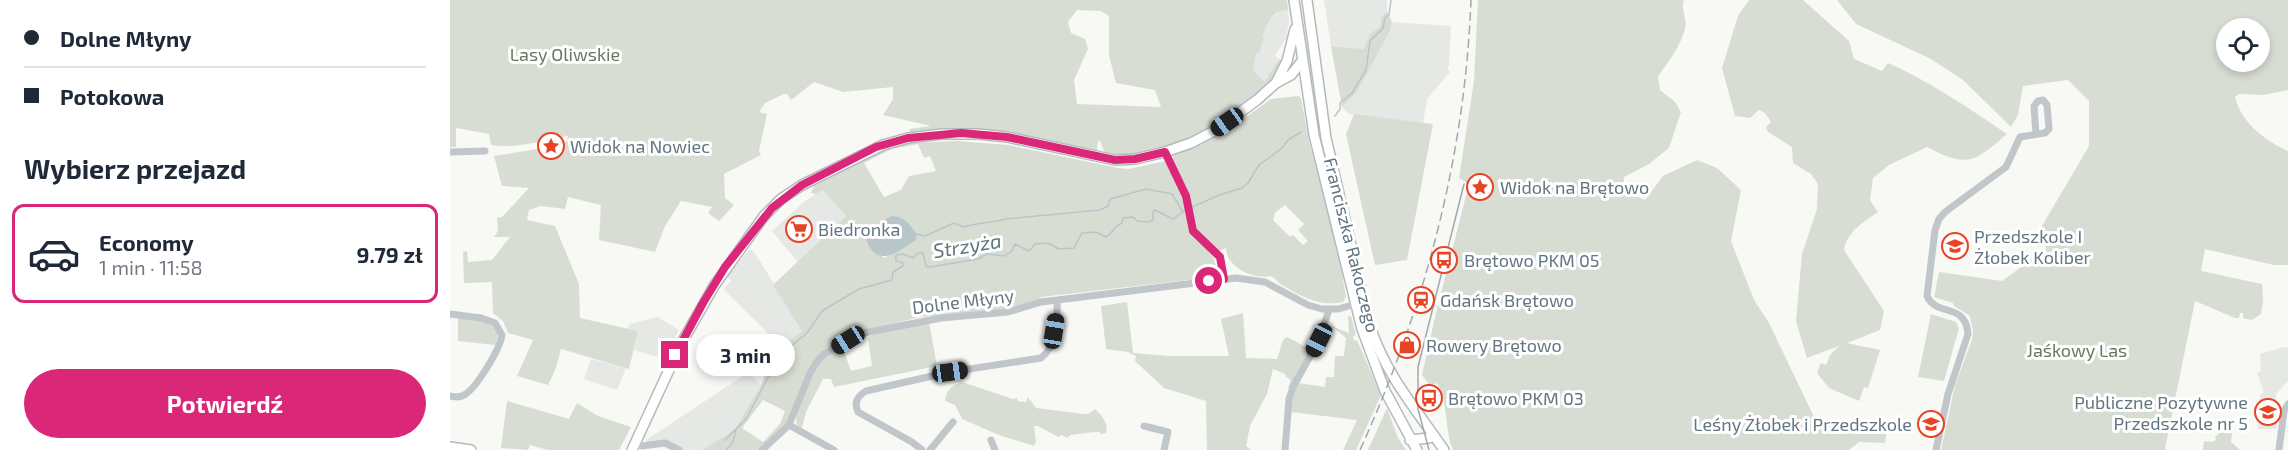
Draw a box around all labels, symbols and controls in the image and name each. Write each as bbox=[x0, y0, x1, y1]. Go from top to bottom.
map controls bbox=[2216, 18, 2270, 72]
button: locate bbox=[2216, 18, 2270, 72]
text: Dolne Młyny bbox=[60, 25, 192, 51]
park label: Lasy Oliwskie bbox=[510, 43, 620, 65]
text: Potokowa bbox=[60, 83, 164, 109]
car bbox=[1207, 104, 1247, 140]
place icon: Widok na Nowiec bbox=[536, 131, 566, 161]
place label: Widok na Nowiec bbox=[570, 135, 710, 157]
text: Wybierz przejazd bbox=[24, 152, 246, 184]
street label: Franciszka Rakoczego bbox=[1320, 155, 1384, 335]
place icon: Widok na Brętowo bbox=[1465, 172, 1495, 202]
place label: Widok na Brętowo bbox=[1500, 176, 1649, 198]
supermarket icon: Biedronka bbox=[784, 214, 814, 244]
place label: Biedronka bbox=[818, 218, 900, 240]
place label: Przedszkole I Żłobek Koliber bbox=[1974, 225, 2091, 268]
icon: car bbox=[27, 227, 81, 281]
water label: Strzyża bbox=[931, 228, 1003, 263]
text: Economy bbox=[99, 229, 194, 255]
school or university icon: Przedszkole I Żłobek Koliber bbox=[1940, 231, 1970, 261]
text: 9.79 zł bbox=[357, 241, 423, 267]
bus stop icon: Brętowo PKM 05 bbox=[1429, 245, 1459, 275]
place label: Brętowo PKM 05 bbox=[1464, 249, 1599, 271]
text: 1 min · 11:58 bbox=[99, 255, 203, 279]
route start bbox=[1195, 267, 1222, 294]
street label: Dolne Młyny bbox=[911, 284, 1016, 318]
station icon: Gdańsk Brętowo bbox=[1406, 285, 1436, 315]
place label: Gdańsk Brętowo bbox=[1440, 289, 1574, 311]
car bbox=[1042, 312, 1066, 350]
car bbox=[1303, 320, 1335, 360]
car bbox=[828, 323, 868, 357]
shop icon: Rowery Brętowo bbox=[1392, 330, 1422, 360]
callout: 3 min bbox=[696, 334, 795, 376]
place label: Rowery Brętowo bbox=[1426, 334, 1562, 356]
park label: Jaśkowy Las bbox=[2027, 339, 2127, 361]
route end bbox=[661, 341, 688, 368]
text: 3 min bbox=[720, 343, 771, 367]
car bbox=[931, 361, 969, 383]
button: Potwierdź bbox=[24, 369, 426, 438]
bus stop icon: Brętowo PKM 03 bbox=[1414, 383, 1444, 413]
place label: Brętowo PKM 03 bbox=[1448, 387, 1584, 409]
place label: Publiczne Pozytywne Przedszkole nr 5 bbox=[2074, 391, 2248, 434]
school or university icon: Publiczne Pozytywne Przedszkole nr 5 bbox=[2253, 397, 2283, 427]
school or university icon: Leśny Żłobek i Przedszkole bbox=[1916, 409, 1946, 439]
place label: Leśny Żłobek i Przedszkole bbox=[1693, 413, 1912, 435]

